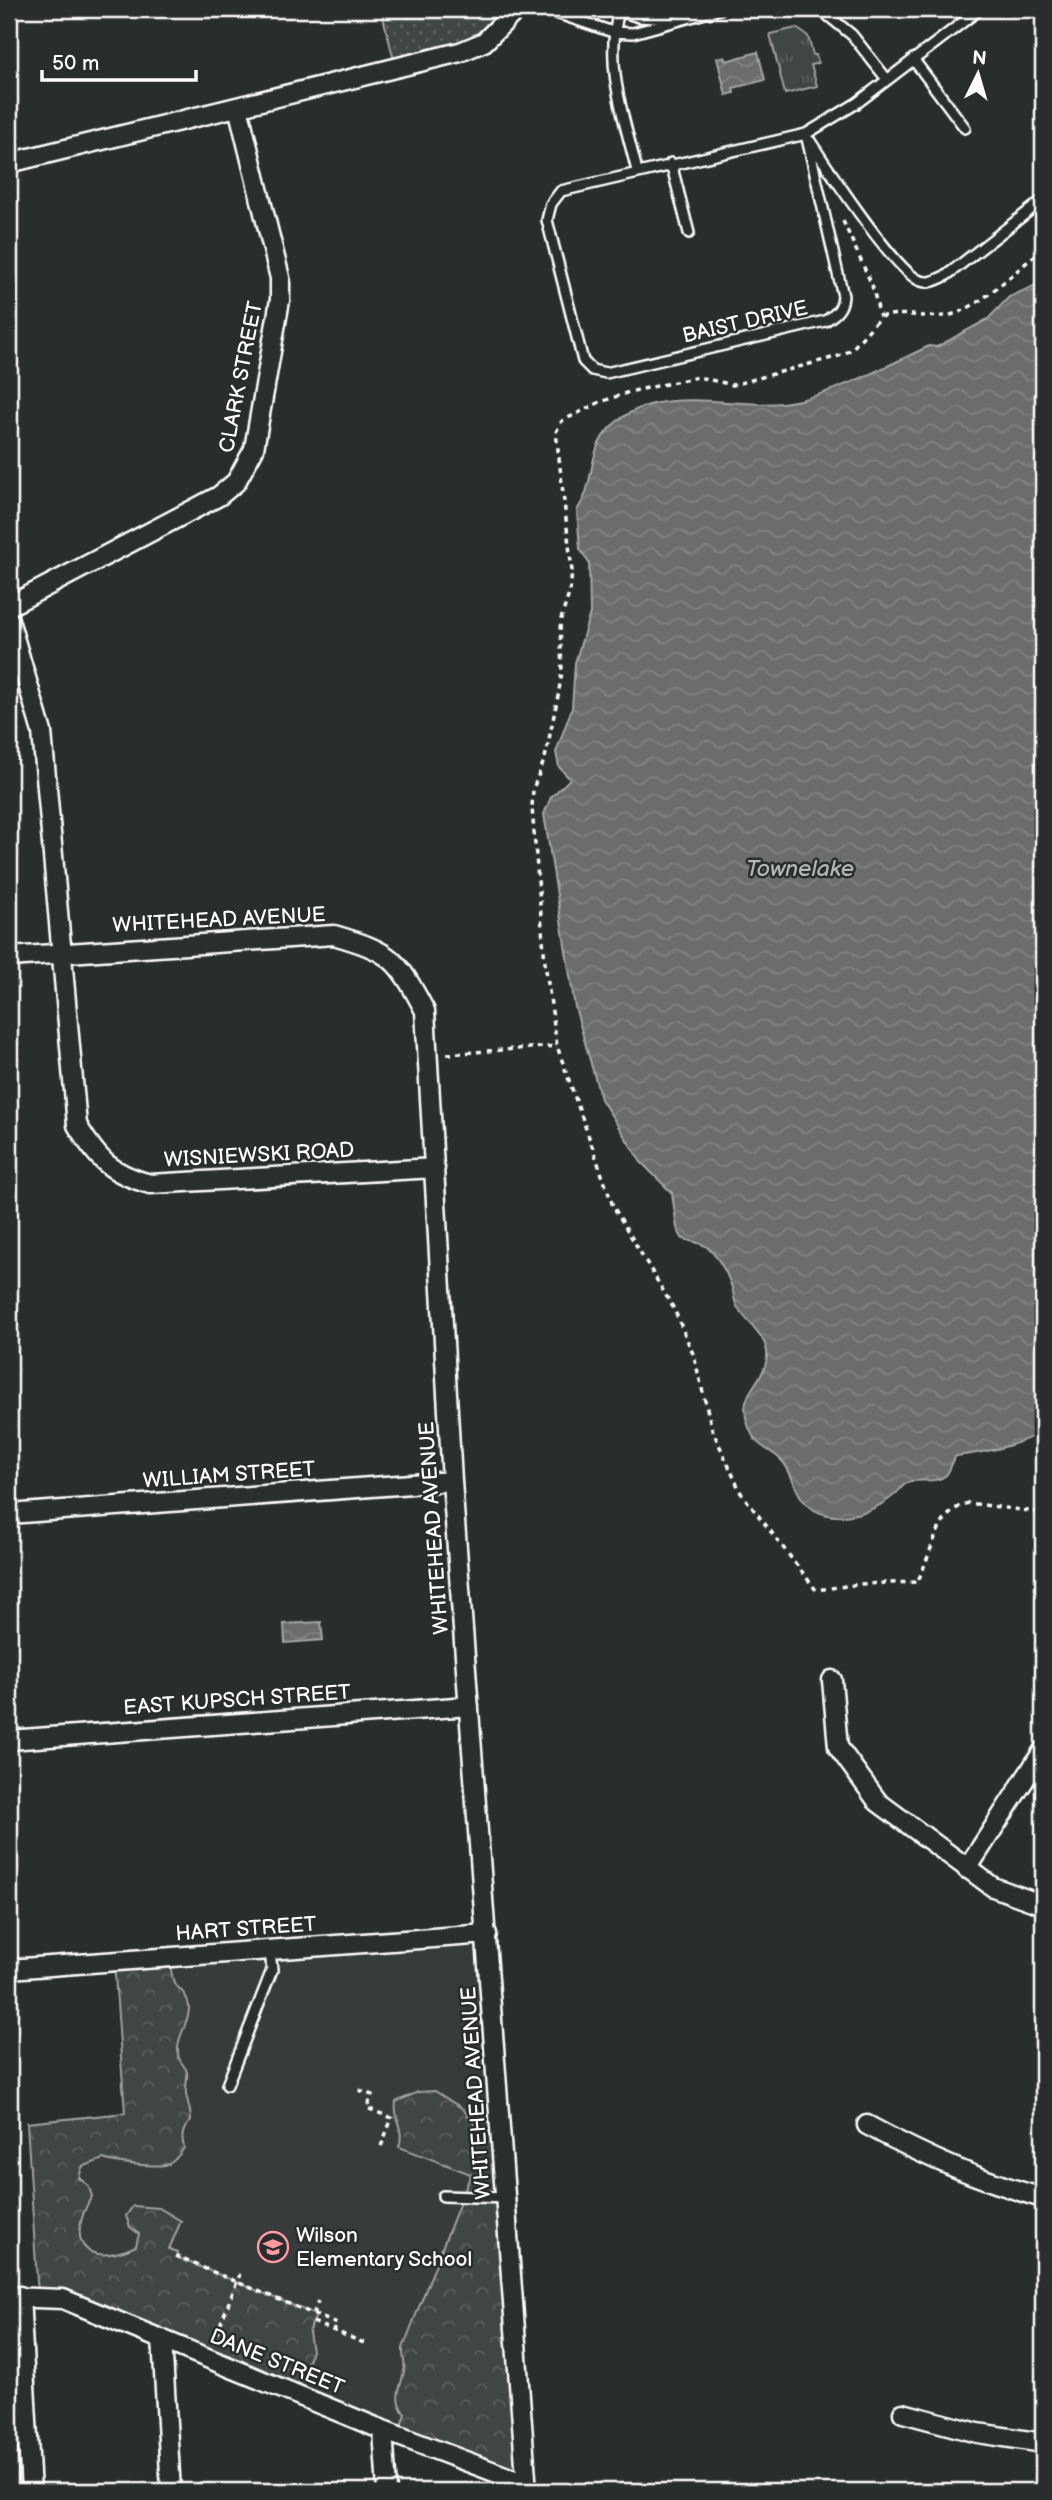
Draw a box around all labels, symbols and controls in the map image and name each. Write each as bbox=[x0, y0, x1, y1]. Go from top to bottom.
scale bar bbox=[42, 38, 196, 82]
north arrow bbox=[944, 38, 1014, 108]
text: N bbox=[971, 46, 987, 71]
text: 50 m bbox=[52, 51, 99, 76]
street label: BAIST DRIVE bbox=[680, 295, 810, 349]
street label: CLARK STREET bbox=[214, 299, 268, 455]
water label: Townelake bbox=[746, 855, 854, 883]
street label: WHITEHEAD AVENUE bbox=[112, 902, 326, 938]
street label: WISNIEWSKI ROAD bbox=[163, 1138, 355, 1172]
street label: WHITEHEAD AVENUE bbox=[414, 1421, 454, 1635]
street label: WILLIAM STREET bbox=[142, 1456, 316, 1493]
street label: EAST KUPSCH STREET bbox=[122, 1680, 352, 1720]
street label: HART STREET bbox=[175, 1912, 318, 1946]
street label: WHITEHEAD AVENUE bbox=[456, 1986, 496, 2200]
place label: Wilson Elementary School bbox=[296, 2223, 472, 2272]
school or university icon: Wilson Elementary School bbox=[256, 2230, 290, 2264]
street label: DANE STREET bbox=[206, 2324, 348, 2400]

